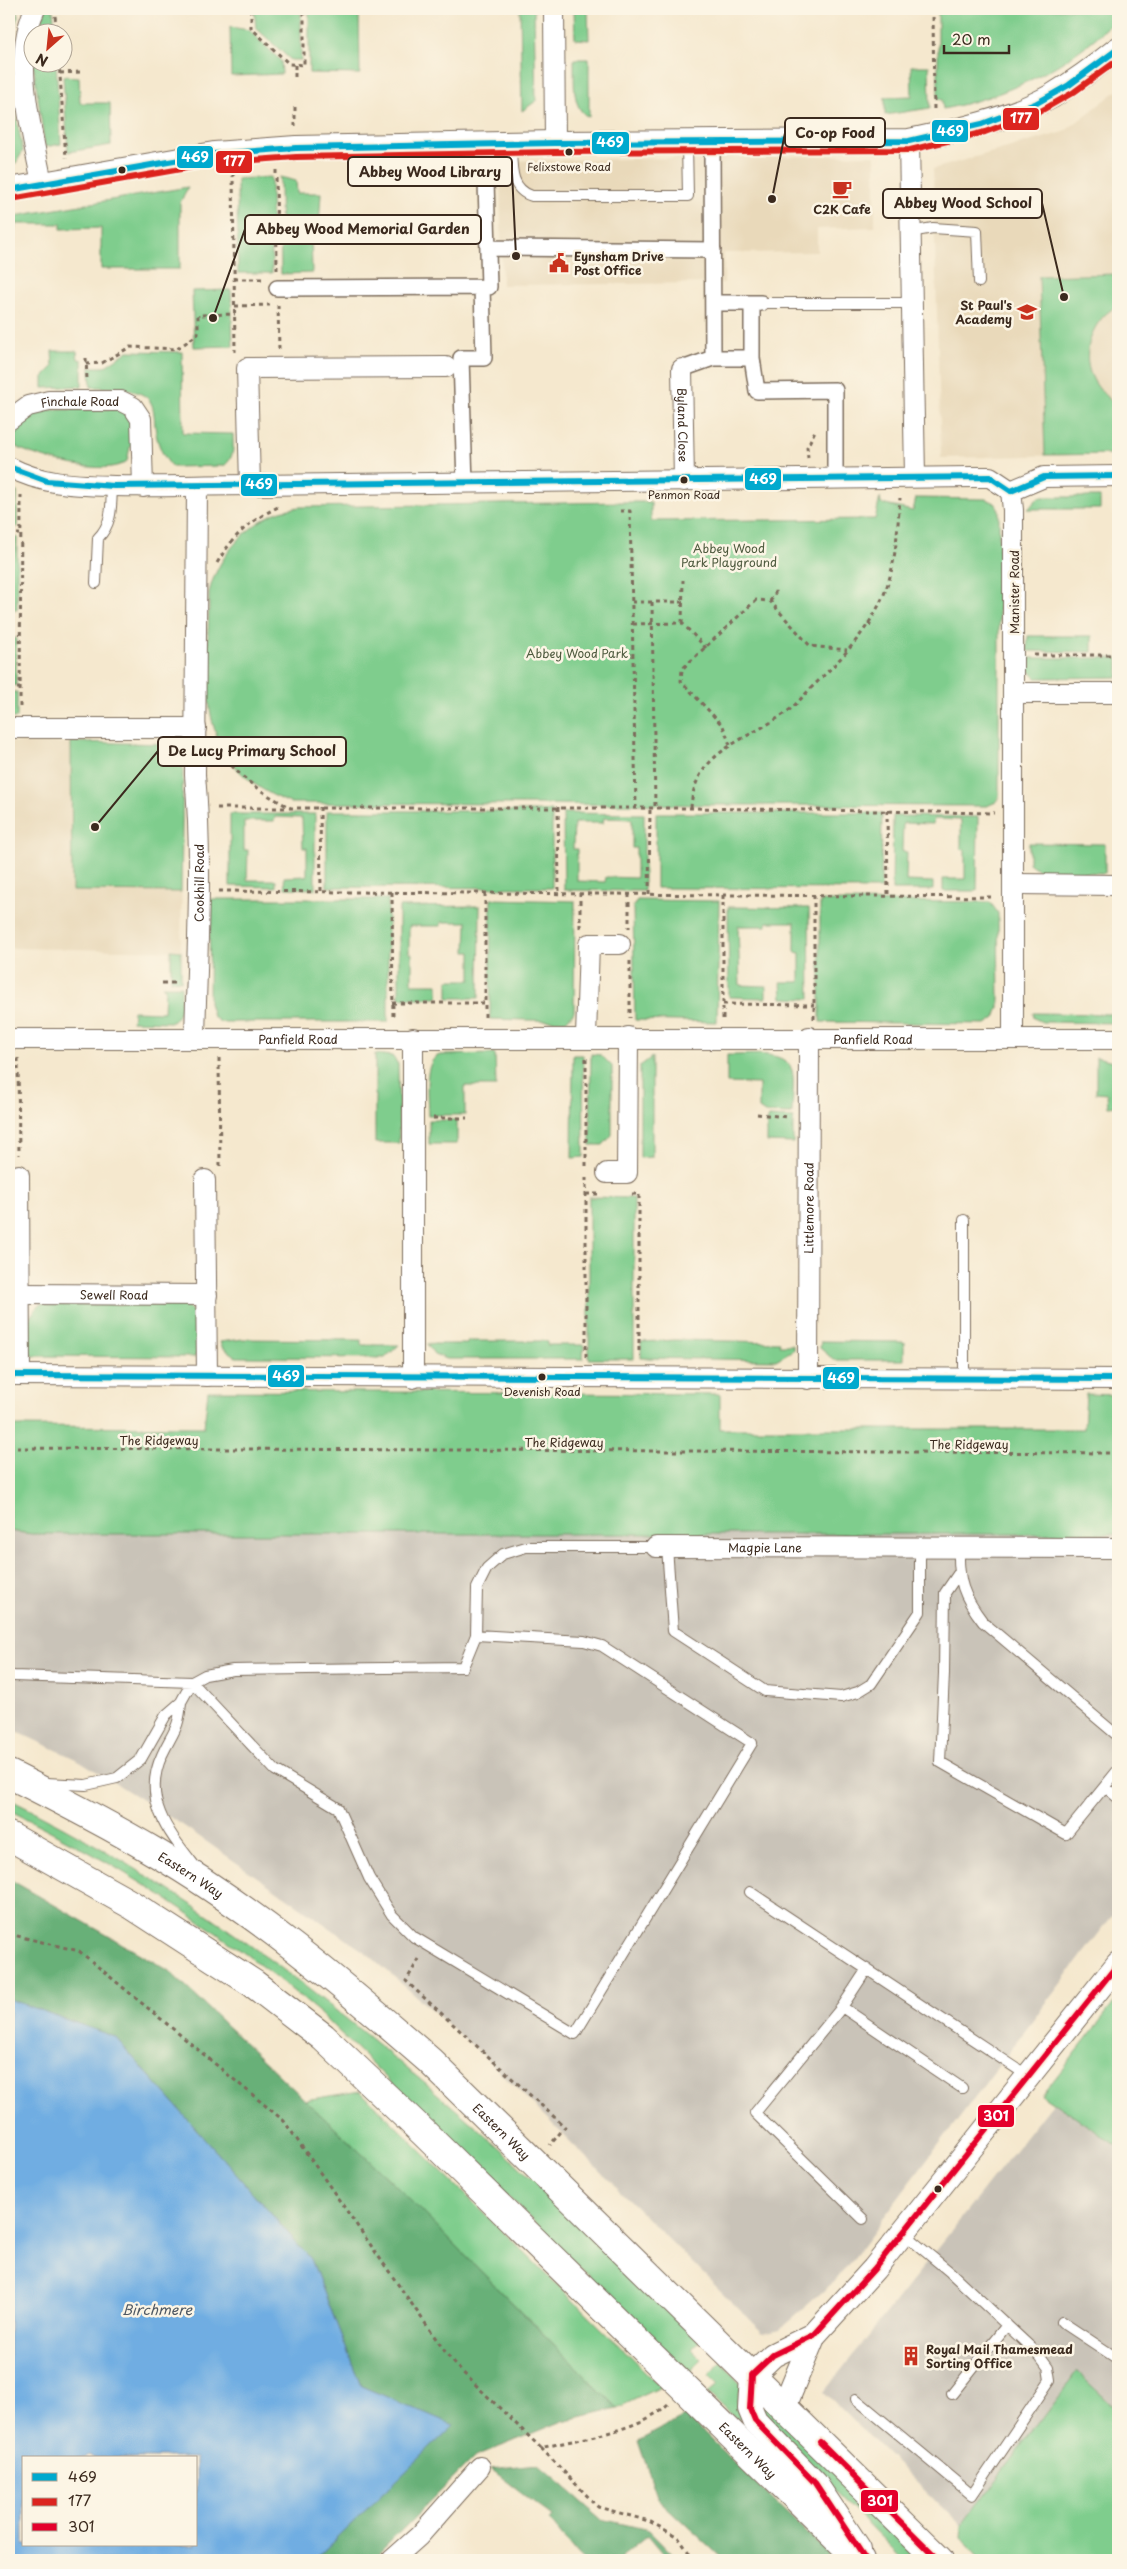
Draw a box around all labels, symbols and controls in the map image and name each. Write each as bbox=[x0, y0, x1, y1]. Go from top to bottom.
north arrow bbox=[22, 22, 72, 72]
scale bar bbox=[944, 22, 1010, 54]
text: 20 m bbox=[952, 27, 991, 50]
text: N bbox=[32, 48, 52, 72]
line badge: 177 bbox=[1002, 107, 1040, 131]
text: 177 bbox=[1010, 107, 1032, 128]
callout: Co-op Food bbox=[785, 118, 885, 147]
line badge: 469 bbox=[931, 119, 969, 143]
text: 469 bbox=[936, 120, 964, 141]
text: Co-op Food bbox=[795, 122, 875, 143]
line badge: 469 bbox=[591, 131, 630, 155]
text: 469 bbox=[596, 131, 624, 152]
line badge: 469 bbox=[176, 145, 214, 169]
text: 469 bbox=[181, 146, 209, 167]
marker: Felixstowe Road bbox=[564, 147, 574, 157]
line badge: 177 bbox=[215, 150, 253, 174]
text: 177 bbox=[223, 150, 245, 171]
callout: Abbey Wood Library bbox=[348, 157, 512, 186]
place label: Felixstowe Road bbox=[527, 158, 611, 175]
text: Abbey Wood Library bbox=[359, 161, 501, 182]
unlabelled marker bbox=[117, 165, 127, 175]
cafe icon: C2K Cafe bbox=[831, 178, 853, 200]
callout: Abbey Wood School bbox=[883, 189, 1042, 218]
text: Abbey Wood School bbox=[894, 192, 1032, 213]
place label: C2K Cafe bbox=[813, 200, 871, 218]
callout: Abbey Wood Memorial Garden bbox=[245, 215, 481, 244]
text: Abbey Wood Memorial Garden bbox=[256, 218, 470, 239]
place label: Eynsham Drive Post Office bbox=[574, 247, 664, 279]
public building icon: Eynsham Drive Post Office bbox=[548, 252, 570, 274]
place label: St Paul's Academy bbox=[954, 296, 1012, 328]
school or university icon: St Paul's Academy bbox=[1016, 301, 1038, 323]
street label: Byland Close bbox=[673, 388, 693, 462]
street label: Finchale Road bbox=[38, 392, 119, 412]
line badge: 469 bbox=[744, 467, 782, 491]
text: 469 bbox=[749, 468, 777, 489]
line badge: 469 bbox=[240, 473, 278, 497]
text: 469 bbox=[245, 473, 273, 494]
marker: Penmon Road bbox=[679, 475, 689, 485]
place label: Penmon Road bbox=[648, 486, 720, 503]
park label: Abbey Wood Park Playground bbox=[681, 539, 777, 571]
street label: Manister Road bbox=[1005, 550, 1023, 634]
park label: Abbey Wood Park bbox=[526, 644, 628, 662]
callout: De Lucy Primary School bbox=[158, 737, 346, 766]
text: De Lucy Primary School bbox=[168, 740, 336, 761]
street label: Cookhill Road bbox=[189, 844, 208, 922]
street label: Panfield Road bbox=[258, 1030, 338, 1048]
street label: Panfield Road bbox=[833, 1030, 913, 1048]
street label: Littlemore Road bbox=[799, 1162, 818, 1254]
street label: Sewell Road bbox=[80, 1285, 148, 1304]
line badge: 469 bbox=[267, 1364, 305, 1388]
text: 469 bbox=[272, 1365, 300, 1386]
line badge: 469 bbox=[822, 1366, 860, 1390]
text: 469 bbox=[827, 1367, 855, 1388]
marker: Devenish Road bbox=[537, 1372, 547, 1382]
place label: Devenish Road bbox=[503, 1383, 581, 1400]
street label: The Ridgeway bbox=[120, 1431, 198, 1449]
street label: The Ridgeway bbox=[525, 1433, 603, 1451]
street label: The Ridgeway bbox=[930, 1435, 1008, 1453]
street label: Magpie Lane bbox=[728, 1538, 802, 1556]
street label: Eastern Way bbox=[155, 1847, 227, 1902]
street label: Eastern Way bbox=[469, 2099, 535, 2164]
line badge: 301 bbox=[977, 2104, 1015, 2128]
text: 301 bbox=[983, 2105, 1009, 2126]
unlabelled marker bbox=[933, 2184, 943, 2194]
water label: Birchmere bbox=[122, 2299, 194, 2320]
place label: Royal Mail Thamesmead Sorting Office bbox=[926, 2340, 1073, 2372]
building icon: Royal Mail Thamesmead Sorting Office bbox=[900, 2345, 922, 2367]
street label: Eastern Way bbox=[715, 2418, 781, 2483]
legend bbox=[22, 2456, 198, 2546]
text: 469 bbox=[68, 2464, 97, 2487]
text: 177 bbox=[68, 2488, 92, 2511]
line badge: 301 bbox=[860, 2489, 899, 2513]
text: 301 bbox=[867, 2490, 893, 2511]
text: 301 bbox=[68, 2514, 95, 2537]

